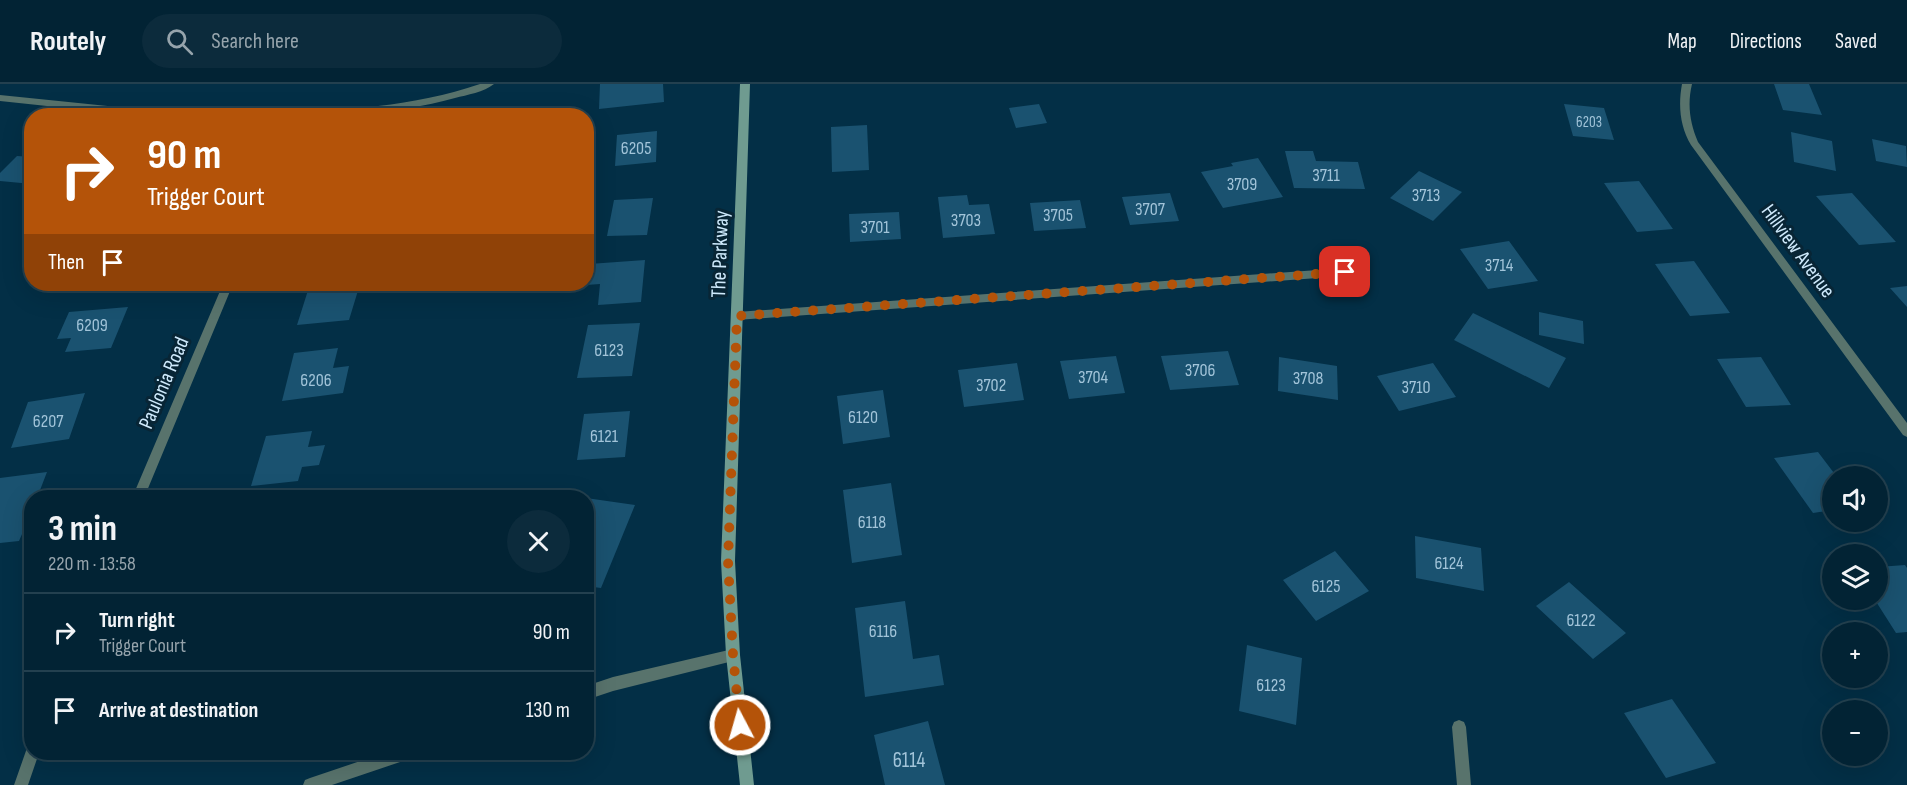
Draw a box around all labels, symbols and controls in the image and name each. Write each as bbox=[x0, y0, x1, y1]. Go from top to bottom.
search box bbox=[142, 14, 562, 68]
text: Routely bbox=[30, 25, 106, 58]
icon: search bbox=[163, 25, 196, 58]
text: Search here bbox=[211, 28, 299, 55]
text: Map bbox=[1667, 29, 1697, 54]
text: Directions bbox=[1730, 29, 1802, 54]
text: Saved bbox=[1835, 29, 1877, 54]
house number: 6203 bbox=[1576, 113, 1602, 132]
text: 90 m bbox=[147, 130, 221, 181]
icon: right bbox=[48, 132, 126, 210]
house number: 6205 bbox=[621, 138, 651, 159]
house number: 3711 bbox=[1312, 165, 1340, 186]
house number: 3709 bbox=[1227, 174, 1257, 195]
text: Trigger Court bbox=[147, 181, 265, 213]
house number: 3713 bbox=[1412, 185, 1440, 206]
house number: 3707 bbox=[1135, 199, 1166, 220]
street label: Hillview Avenue bbox=[1756, 199, 1840, 303]
house number: 3705 bbox=[1043, 205, 1073, 226]
street label: The Parkway bbox=[706, 210, 734, 298]
house number: 3703 bbox=[951, 210, 981, 231]
house number: 3701 bbox=[860, 217, 890, 238]
icon: arrive bbox=[96, 246, 129, 279]
pin bbox=[1319, 246, 1370, 297]
text: Then bbox=[48, 249, 84, 276]
icon: arrive bbox=[1328, 255, 1361, 288]
house number: 3714 bbox=[1485, 255, 1514, 276]
house number: 6209 bbox=[76, 315, 108, 336]
street label: Paulonia Road bbox=[133, 333, 195, 433]
house number: 6123 bbox=[594, 340, 624, 361]
house number: 3706 bbox=[1185, 360, 1215, 381]
house number: 3704 bbox=[1078, 367, 1109, 388]
house number: 3708 bbox=[1293, 368, 1323, 389]
house number: 6206 bbox=[300, 370, 332, 391]
house number: 3702 bbox=[976, 375, 1006, 396]
house number: 3710 bbox=[1401, 377, 1431, 398]
house number: 6120 bbox=[848, 407, 878, 428]
house number: 6207 bbox=[33, 411, 64, 432]
house number: 6121 bbox=[590, 426, 619, 447]
map controls bbox=[1822, 466, 1888, 766]
button: sound bbox=[1822, 466, 1888, 532]
text: 3 min bbox=[48, 508, 117, 551]
button: close bbox=[507, 510, 570, 573]
house number: 6118 bbox=[858, 512, 886, 533]
button: layers bbox=[1822, 544, 1888, 610]
text: 220 m · 13:58 bbox=[48, 552, 136, 576]
house number: 6124 bbox=[1434, 553, 1464, 574]
house number: 6125 bbox=[1311, 576, 1341, 597]
text: Turn right bbox=[99, 607, 175, 634]
house number: 6122 bbox=[1566, 610, 1596, 631]
icon: right bbox=[48, 616, 81, 649]
text: 90 m bbox=[533, 619, 570, 646]
house number: 6116 bbox=[869, 621, 897, 642]
button: + bbox=[1822, 622, 1888, 688]
text: Trigger Court bbox=[99, 634, 186, 658]
house number: 6123 bbox=[1256, 675, 1286, 696]
position arrow bbox=[708, 693, 772, 757]
icon: arrive bbox=[48, 694, 81, 727]
text: Arrive at destination bbox=[99, 697, 258, 724]
text: 130 m bbox=[526, 697, 570, 724]
button: − bbox=[1822, 700, 1888, 766]
house number: 6114 bbox=[893, 748, 926, 773]

